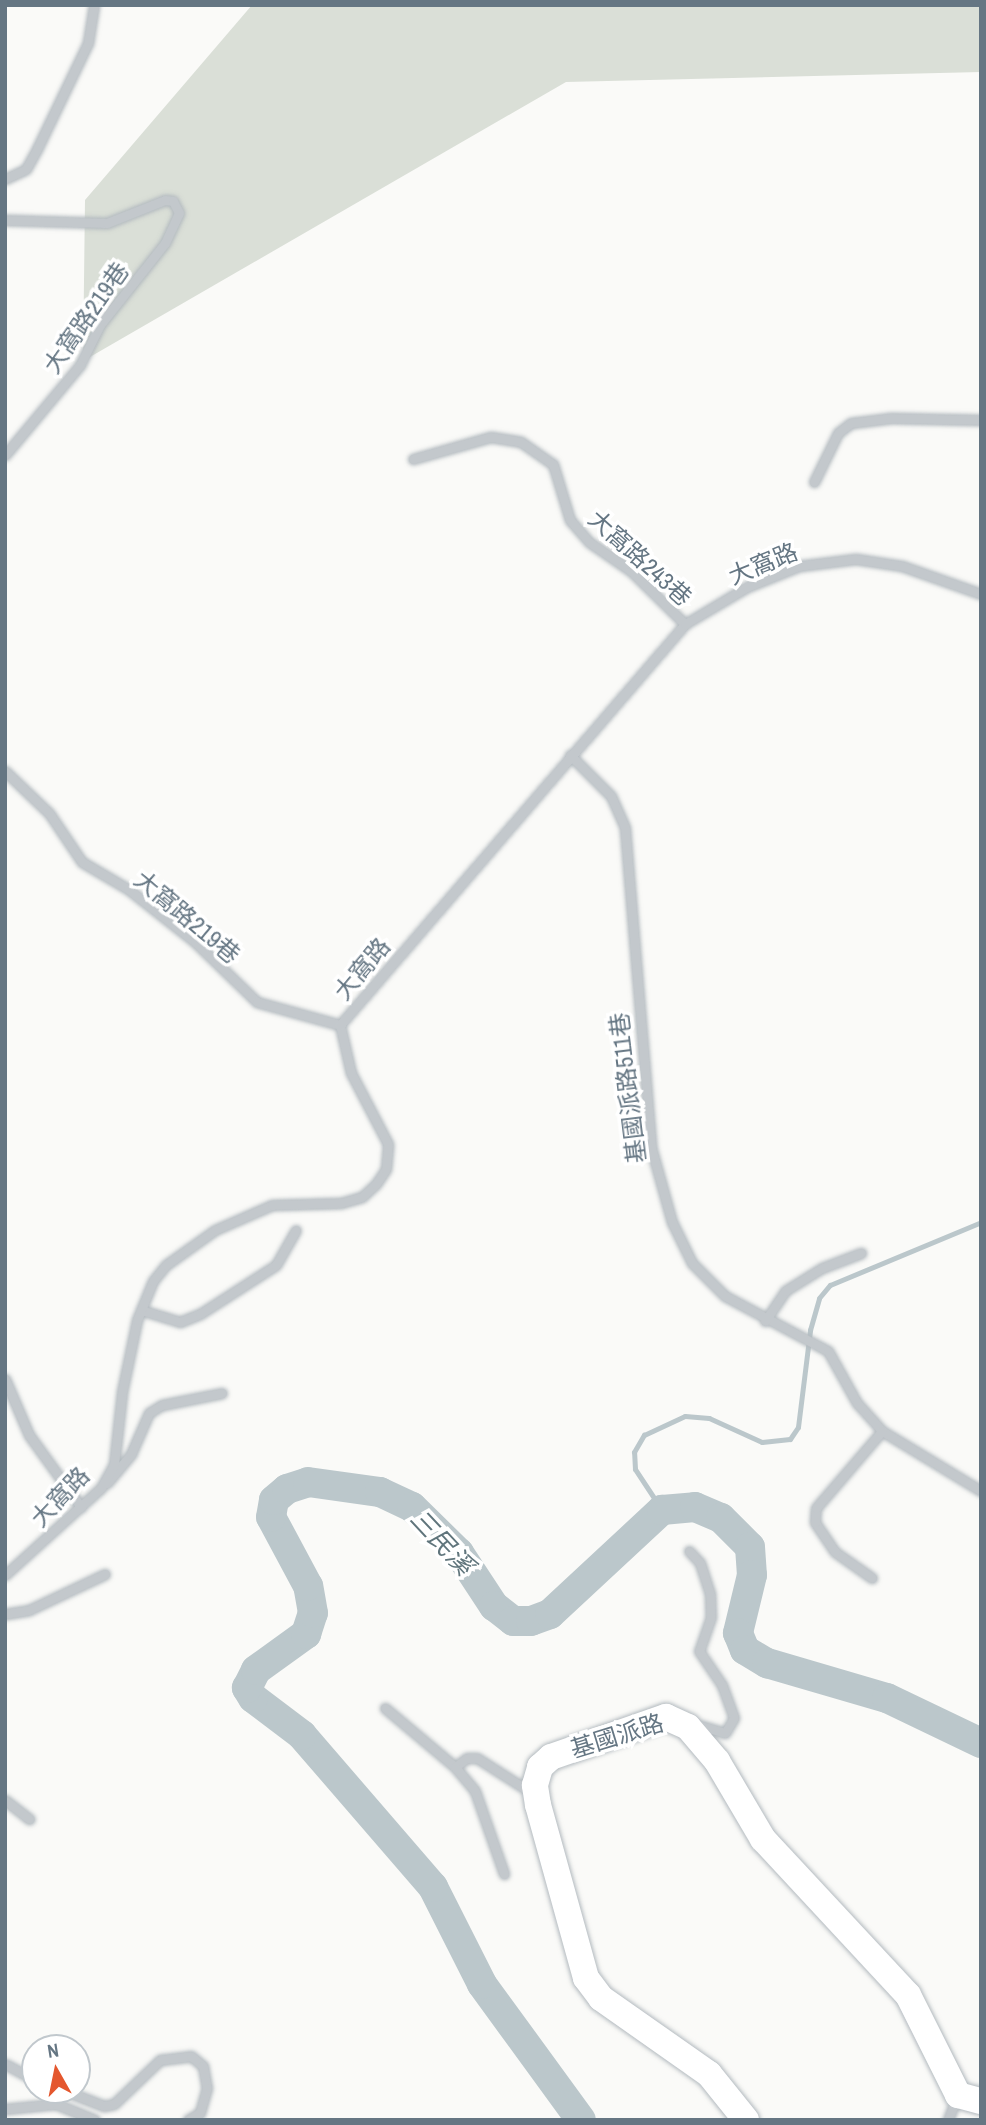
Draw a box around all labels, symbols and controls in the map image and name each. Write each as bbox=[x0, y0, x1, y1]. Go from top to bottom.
street label: 大窩路219巷 bbox=[37, 257, 135, 379]
street label: 大窩路243巷 bbox=[582, 504, 698, 612]
street label: 大窩路 bbox=[724, 537, 802, 591]
street label: 大窩路219巷 bbox=[128, 865, 246, 969]
street label: 大窩路 bbox=[328, 932, 396, 1006]
street label: 基國派路511巷 bbox=[604, 1011, 652, 1165]
street label: 大窩路 bbox=[25, 1461, 95, 1533]
water label: 三民溪 bbox=[404, 1503, 480, 1581]
street label: 基國派路 bbox=[567, 1708, 667, 1764]
north arrow bbox=[21, 2034, 91, 2104]
text: N bbox=[45, 2037, 61, 2064]

